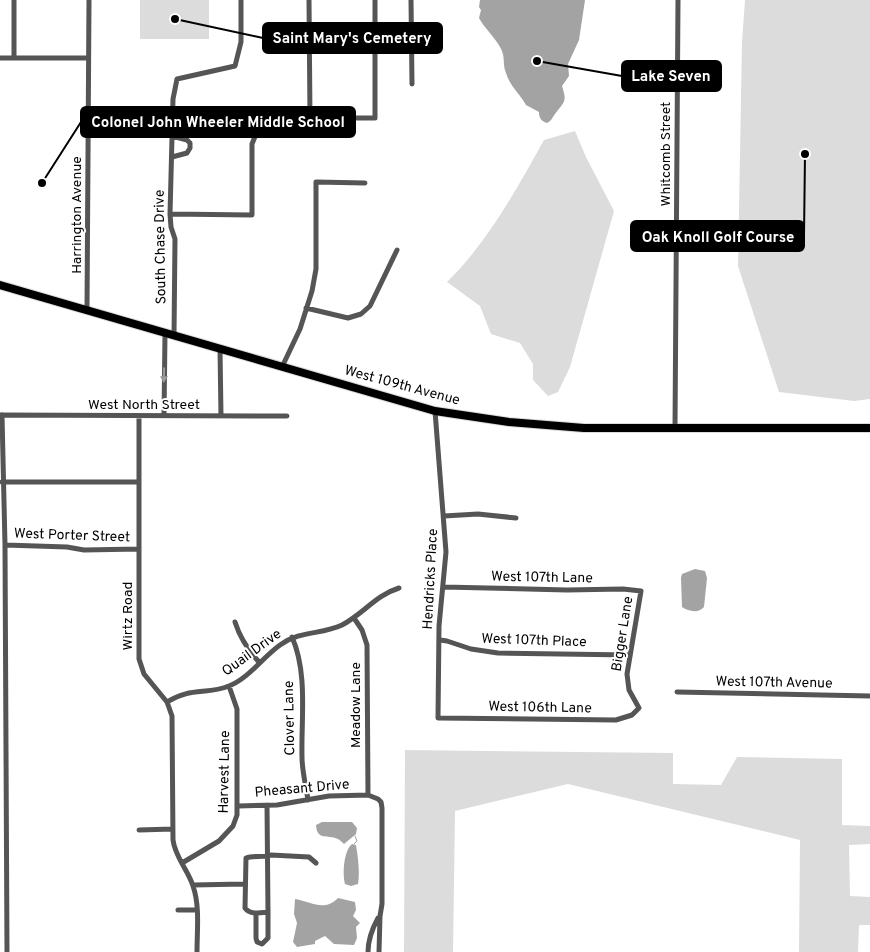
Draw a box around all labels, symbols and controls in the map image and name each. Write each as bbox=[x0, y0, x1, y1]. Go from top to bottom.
callout: Saint Mary's Cemetery bbox=[263, 23, 442, 53]
text: Saint Mary's Cemetery bbox=[273, 30, 432, 49]
callout: Lake Seven bbox=[622, 61, 721, 91]
text: Lake Seven bbox=[631, 68, 711, 87]
street label: Whitcomb Street bbox=[658, 102, 675, 206]
callout: Colonel John Wheeler Middle School bbox=[81, 107, 355, 137]
text: Colonel John Wheeler Middle School bbox=[91, 114, 345, 133]
street label: Harrington Avenue bbox=[69, 156, 86, 274]
street label: South Chase Drive bbox=[151, 189, 171, 305]
callout: Oak Knoll Golf Course bbox=[631, 221, 804, 251]
text: Oak Knoll Golf Course bbox=[642, 229, 794, 248]
street label: West 109th Avenue bbox=[342, 362, 462, 410]
one-way arrow bbox=[160, 367, 168, 383]
street label: West North Street bbox=[88, 397, 200, 414]
street label: West Porter Street bbox=[14, 525, 130, 547]
street label: Hendricks Place bbox=[420, 528, 442, 630]
street label: West 107th Lane bbox=[491, 569, 593, 587]
street label: Wirtz Road bbox=[120, 582, 137, 650]
street label: Bigger Lane bbox=[609, 595, 637, 673]
street label: Quail Drive bbox=[219, 626, 285, 680]
street label: West 107th Place bbox=[481, 631, 587, 651]
street label: Meadow Lane bbox=[348, 662, 365, 748]
street label: West 107th Avenue bbox=[715, 673, 833, 693]
street label: Clover Lane bbox=[281, 680, 299, 756]
street label: West 106th Lane bbox=[488, 699, 592, 717]
street label: Harvest Lane bbox=[216, 730, 234, 814]
street label: Pheasant Drive bbox=[254, 776, 350, 802]

